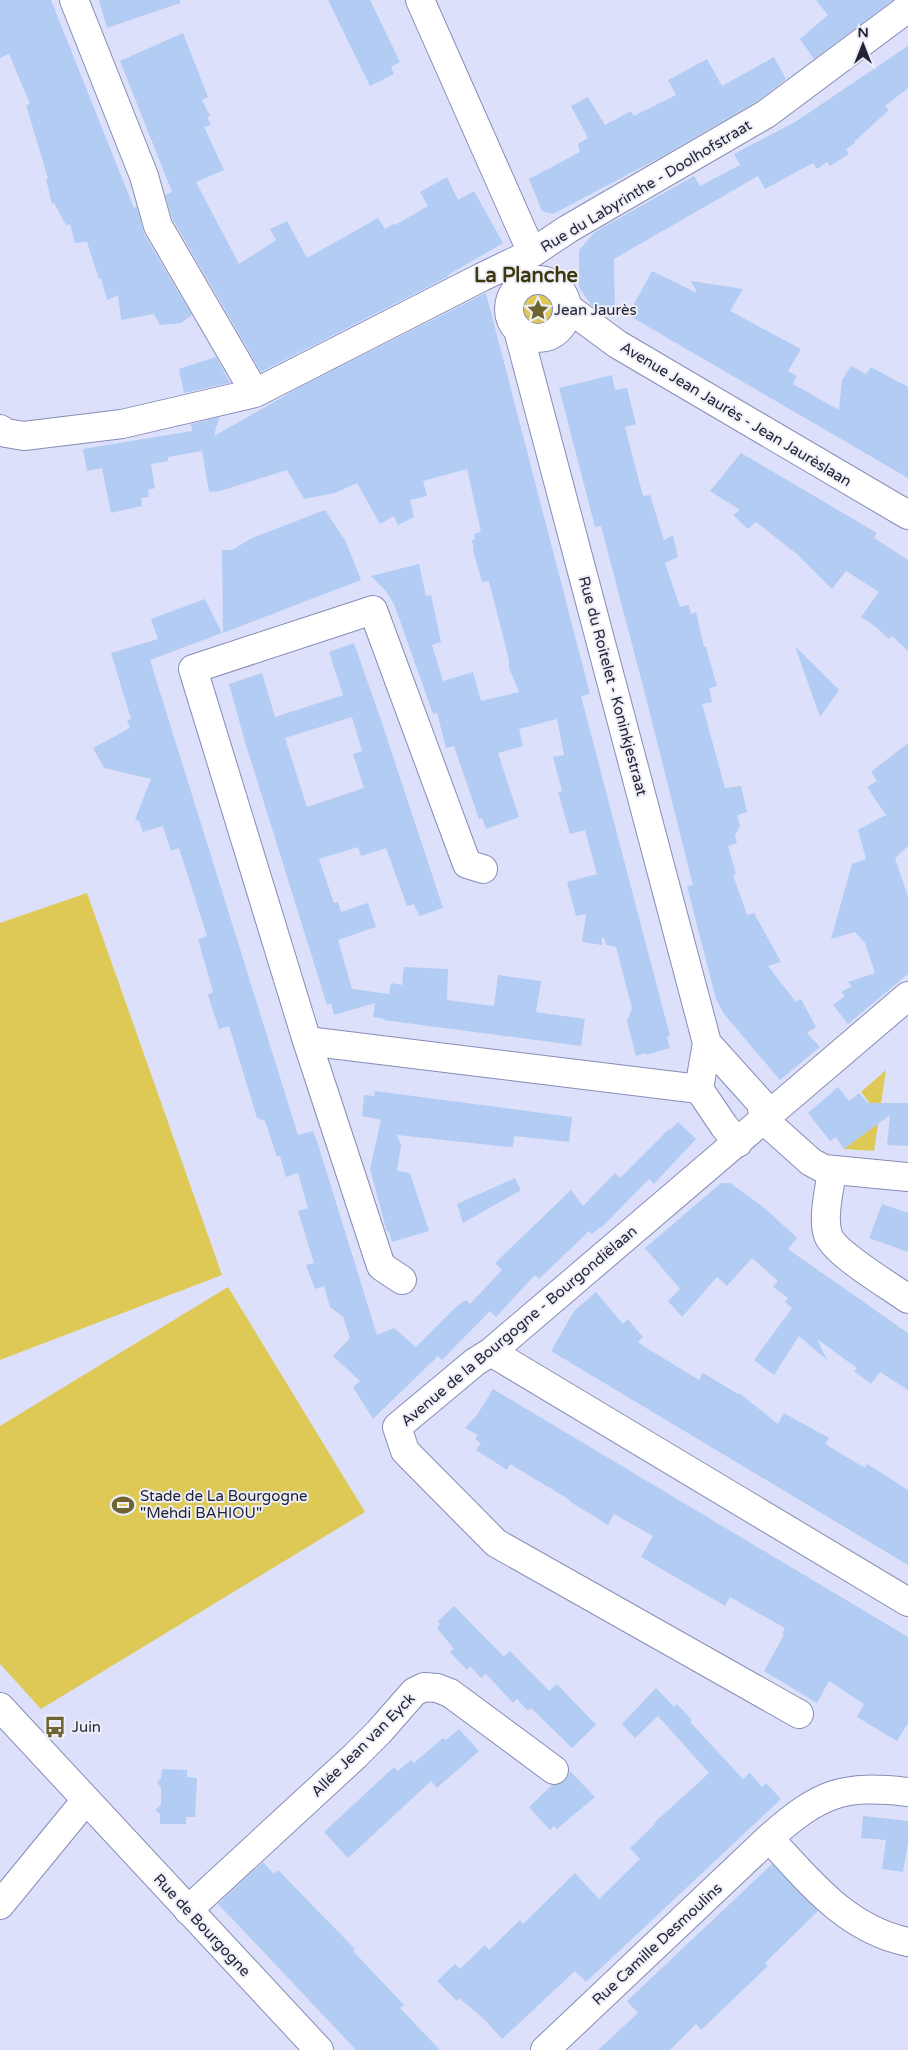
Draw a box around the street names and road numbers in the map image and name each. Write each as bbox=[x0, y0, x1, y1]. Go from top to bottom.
street label: Rue du Labyrinthe - Doolhofstraat bbox=[537, 116, 755, 256]
street label: Avenue Jean Jaurès - Jean Jaurèslaan bbox=[617, 338, 855, 490]
street label: Rue du Roitelet - Koninkjestraat bbox=[575, 574, 651, 798]
street label: Avenue de la Bourgogne - Bourgondiëlaan bbox=[397, 1222, 641, 1430]
street label: Allée Jean van Eyck bbox=[307, 1689, 419, 1801]
street label: Rue de Bourgogne bbox=[150, 1870, 254, 1980]
street label: Rue Camille Desmoulins bbox=[588, 1879, 726, 2009]

